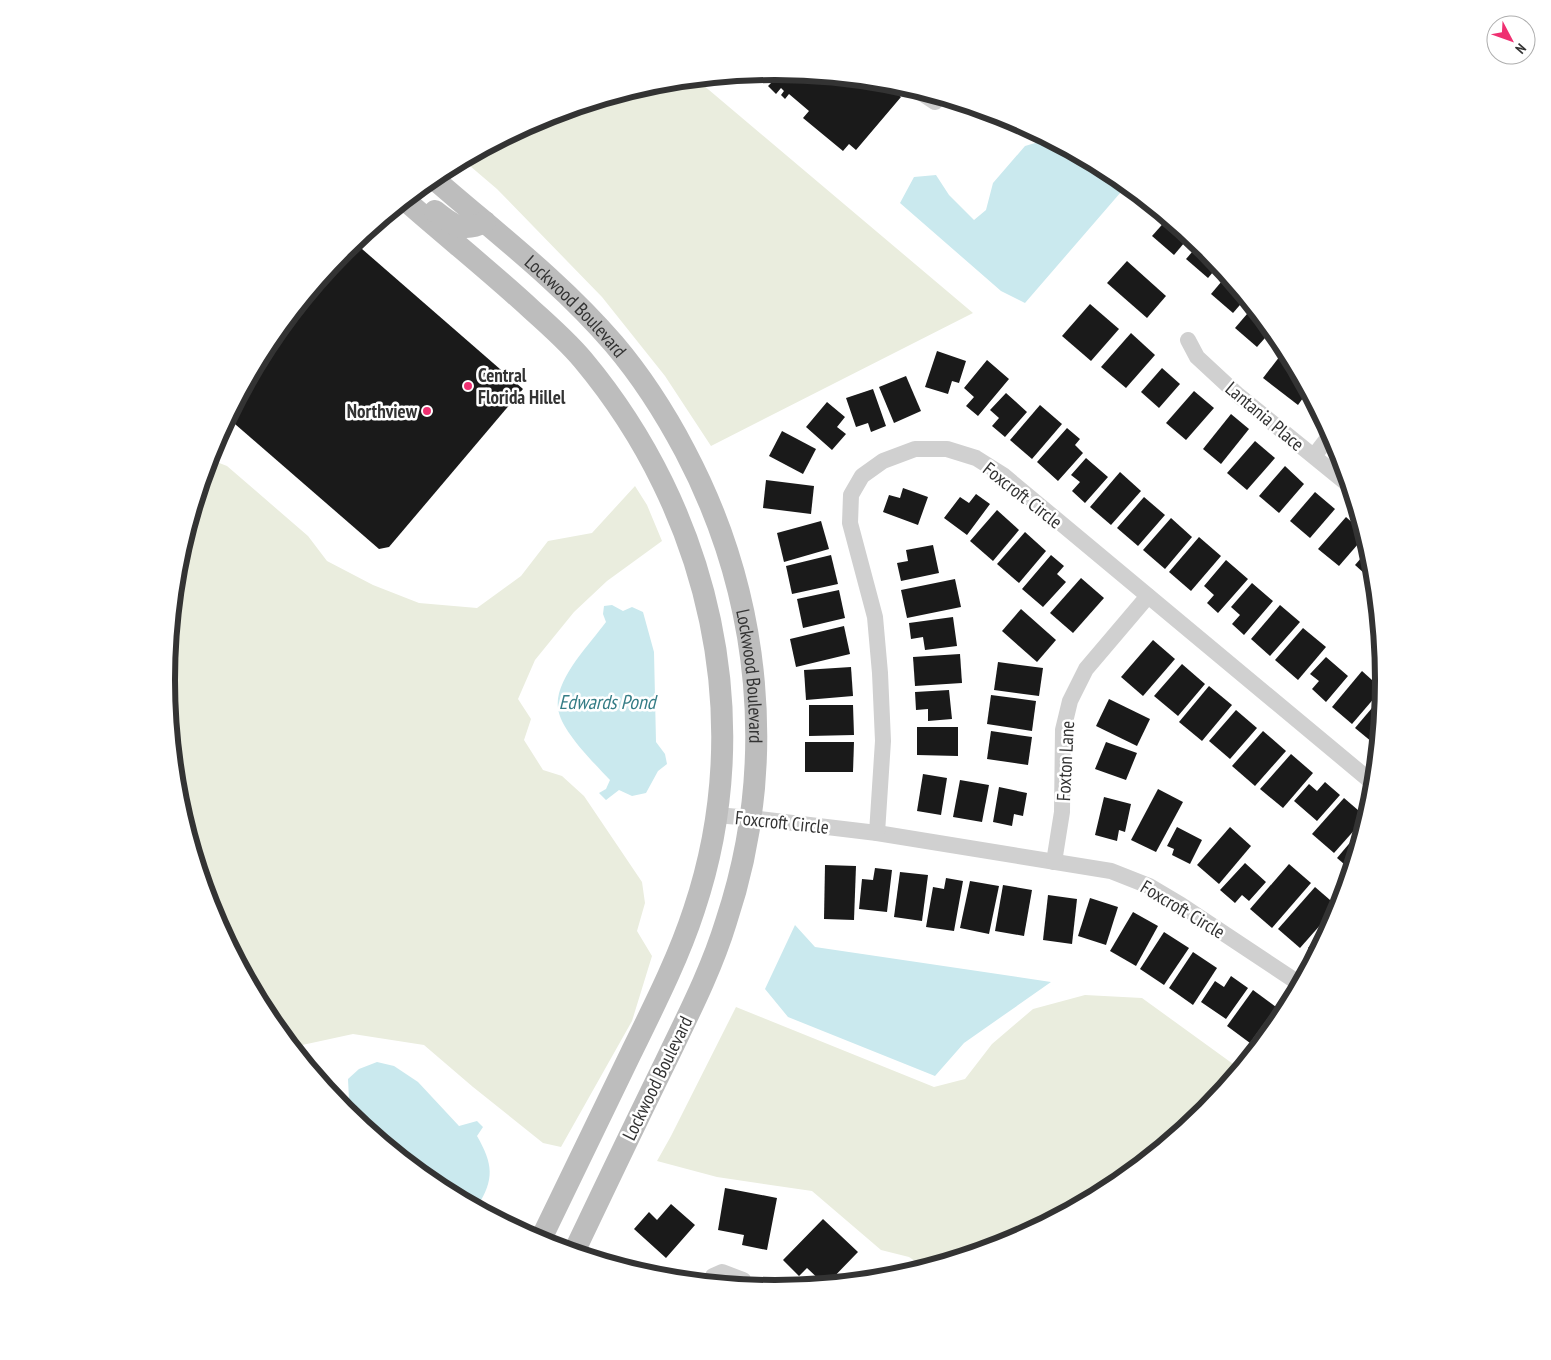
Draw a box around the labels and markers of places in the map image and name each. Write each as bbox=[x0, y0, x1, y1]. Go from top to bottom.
place label: Central Florida Hillel bbox=[478, 363, 566, 409]
marker: Central Florida Hillel bbox=[462, 380, 474, 392]
place label: Northview bbox=[347, 399, 418, 423]
marker: Northview bbox=[421, 405, 433, 417]

